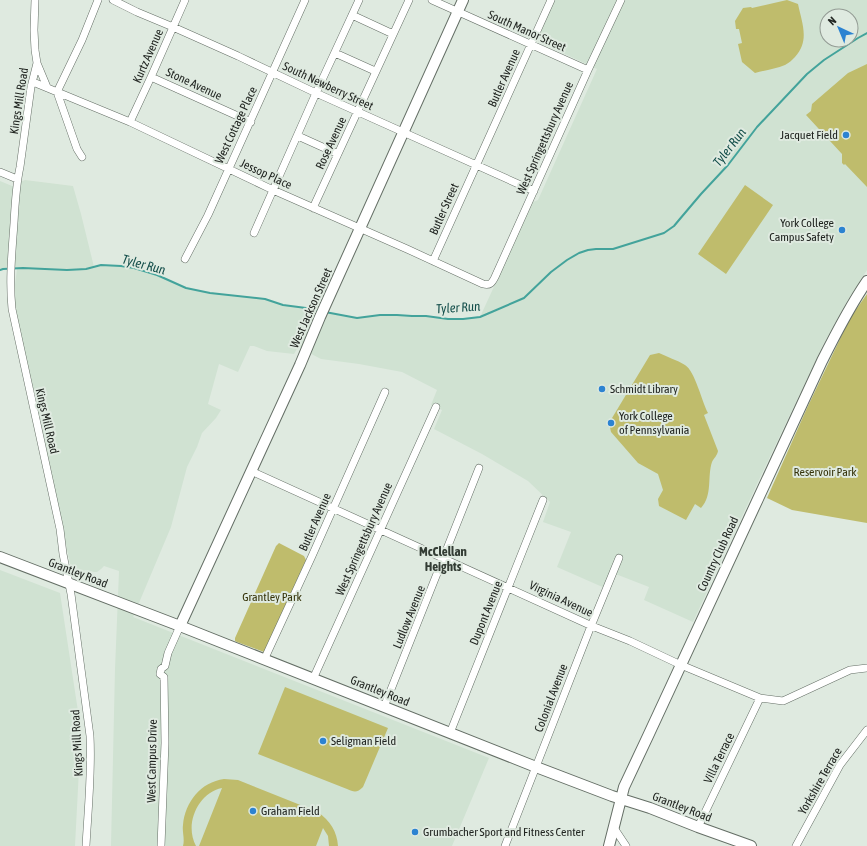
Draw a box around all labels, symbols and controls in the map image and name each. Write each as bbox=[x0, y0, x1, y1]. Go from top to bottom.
street label: South Manor Street bbox=[486, 8, 569, 55]
north arrow bbox=[819, 8, 859, 48]
text: N bbox=[826, 14, 839, 27]
street label: Kurtz Avenue bbox=[130, 27, 166, 85]
street label: Butler Avenue bbox=[485, 47, 523, 109]
street label: South Newberry Street bbox=[281, 59, 376, 113]
street label: Stone Avenue bbox=[164, 65, 224, 103]
street label: Kings Mill Road bbox=[7, 67, 31, 135]
street label: West Springettsbury Avenue bbox=[514, 79, 576, 197]
street label: West Cottage Place bbox=[212, 84, 260, 166]
street label: Rose Avenue bbox=[313, 115, 349, 171]
water label: Tyler Run bbox=[710, 125, 749, 169]
place label: Jacquet Field bbox=[780, 128, 838, 142]
marker: Jacquet Field bbox=[841, 130, 851, 140]
street label: Jessop Place bbox=[238, 156, 294, 192]
street label: Butler Street bbox=[426, 181, 462, 237]
place label: York College Campus Safety bbox=[769, 216, 834, 244]
marker: York College Campus Safety bbox=[837, 225, 847, 235]
water label: Tyler Run bbox=[120, 251, 168, 278]
street label: West Jackson Street bbox=[287, 265, 335, 350]
water label: Tyler Run bbox=[435, 298, 481, 317]
place label: Schmidt Library bbox=[610, 382, 678, 396]
marker: Schmidt Library bbox=[597, 384, 607, 394]
street label: Kings Mill Road bbox=[33, 387, 61, 455]
place label: York College of Pennsylvania bbox=[619, 409, 689, 437]
marker: York College of Pennsylvania bbox=[606, 418, 616, 428]
park label: Reservoir Park bbox=[793, 465, 857, 479]
street label: West Springettsbury Avenue bbox=[333, 480, 395, 598]
street label: Butler Avenue bbox=[296, 491, 334, 553]
street label: Country Club Road bbox=[695, 514, 741, 594]
district label: McClellan Heights bbox=[419, 544, 467, 574]
street label: Grantley Road bbox=[46, 555, 110, 591]
street label: Virginia Avenue bbox=[527, 578, 595, 620]
street label: Dupont Avenue bbox=[467, 579, 505, 647]
street label: Ludlow Avenue bbox=[390, 583, 428, 651]
park label: Grantley Park bbox=[242, 590, 302, 604]
street label: Colonial Avenue bbox=[532, 662, 570, 734]
street label: Grantley Road bbox=[348, 673, 412, 709]
street label: Kings Mill Road bbox=[68, 709, 86, 777]
street label: West Campus Drive bbox=[144, 719, 160, 803]
street label: Villa Terrace bbox=[701, 730, 737, 786]
place label: Seligman Field bbox=[331, 734, 396, 748]
marker: Seligman Field bbox=[318, 736, 328, 746]
street label: Yorkshire Terrace bbox=[795, 745, 845, 817]
street label: Grantley Road bbox=[650, 789, 714, 825]
place label: Graham Field bbox=[261, 804, 320, 818]
marker: Graham Field bbox=[248, 806, 258, 816]
place label: Grumbacher Sport and Fitness Center bbox=[423, 825, 585, 839]
marker: Grumbacher Sport and Fitness Center bbox=[410, 827, 420, 837]

